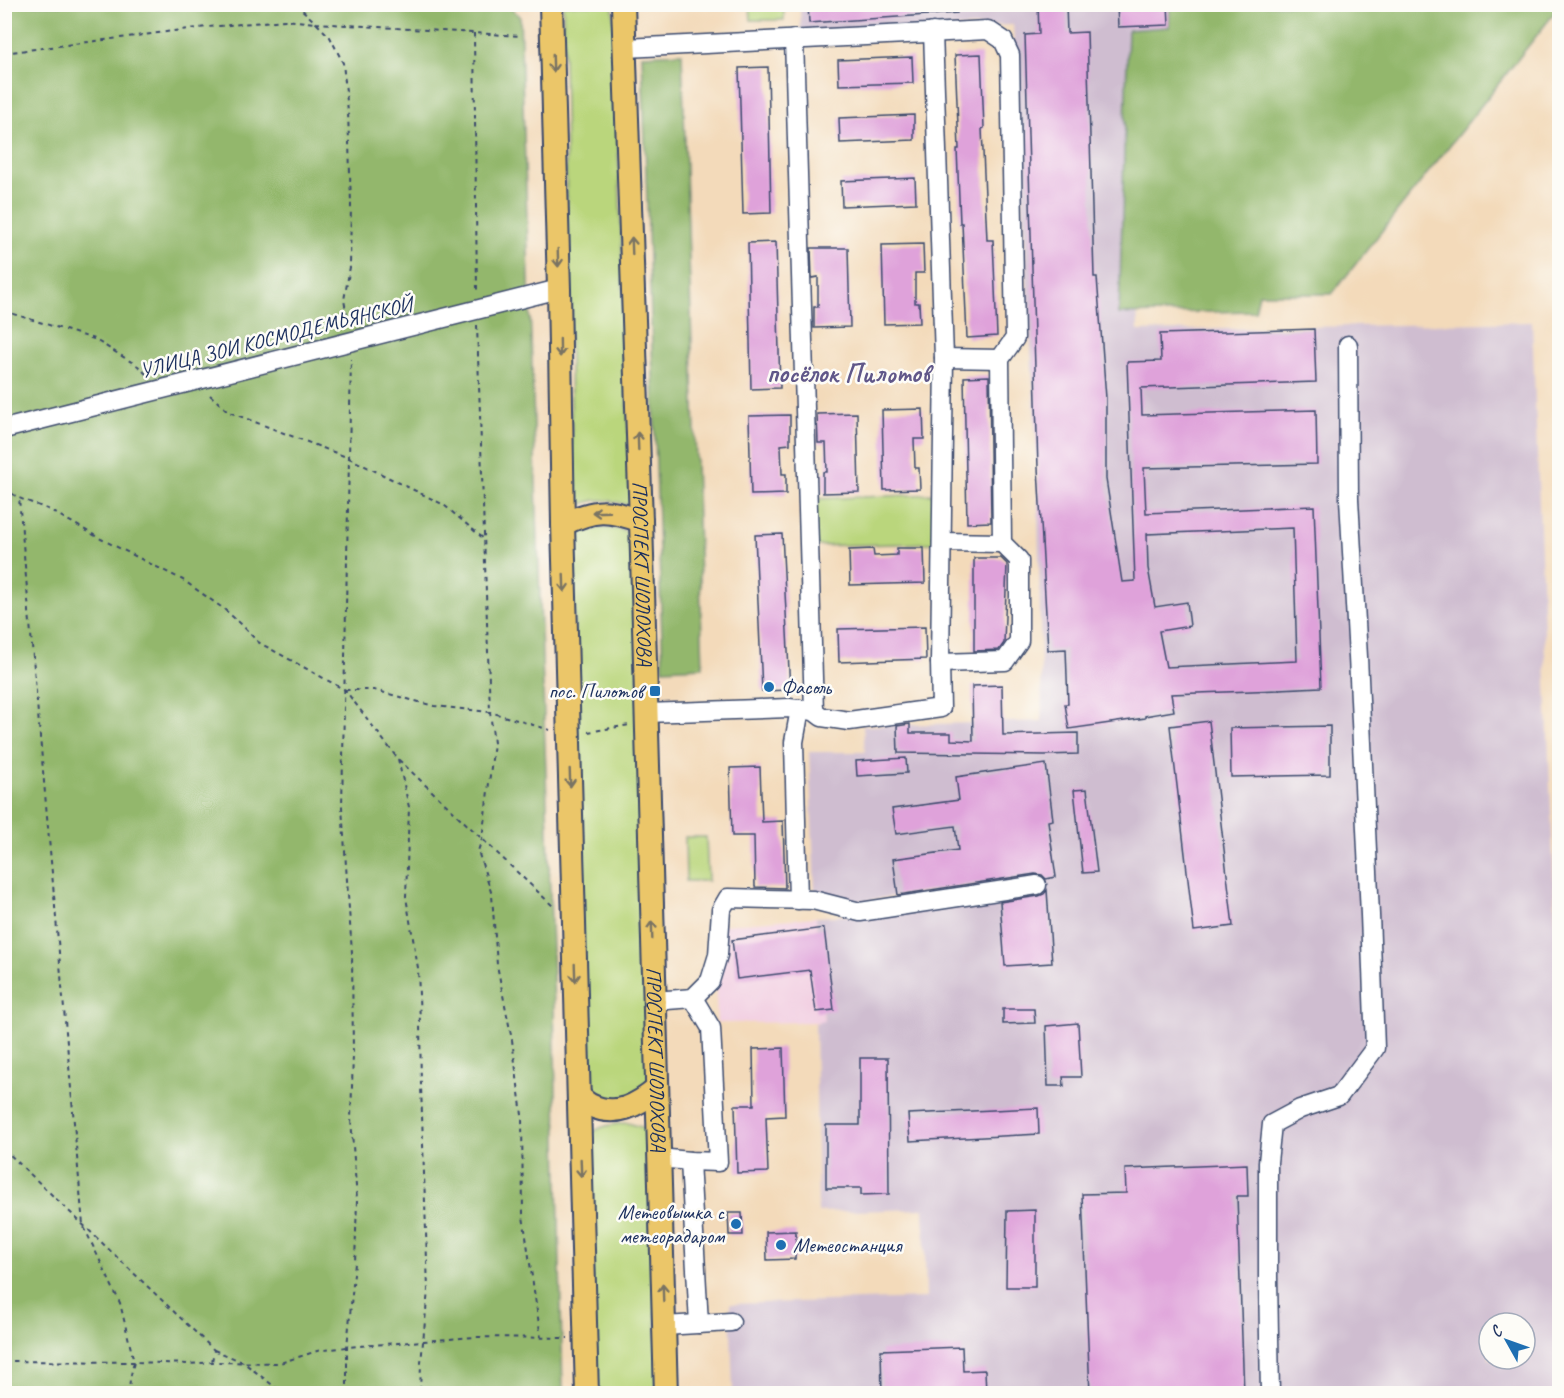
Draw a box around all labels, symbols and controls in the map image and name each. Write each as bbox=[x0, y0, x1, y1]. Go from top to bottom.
one-way arrow bbox=[547, 52, 558, 72]
one-way arrow bbox=[626, 237, 638, 257]
one-way arrow bbox=[552, 247, 563, 267]
street label: УЛИЦА ЗОИ КОСМОДЕМЬЯНСКОЙ bbox=[137, 290, 418, 383]
one-way arrow bbox=[554, 337, 565, 357]
district label: посёлок Пилотов bbox=[766, 356, 934, 390]
one-way arrow bbox=[633, 432, 644, 452]
street label: ПРОСПЕКТ ШОЛОХОВА bbox=[627, 481, 658, 667]
one-way arrow bbox=[592, 507, 612, 518]
one-way arrow bbox=[559, 572, 570, 592]
place label: Фасоль bbox=[781, 674, 833, 700]
place label: пос. Пилотов bbox=[548, 678, 648, 704]
marker: Фасоль bbox=[762, 680, 776, 694]
marker: пос. Пилотов bbox=[648, 684, 662, 698]
one-way arrow bbox=[564, 767, 576, 787]
one-way arrow bbox=[647, 921, 658, 941]
one-way arrow bbox=[570, 962, 581, 982]
street label: ПРОСПЕКТ ШОЛОХОВА bbox=[641, 967, 672, 1153]
one-way arrow bbox=[575, 1157, 586, 1177]
place label: Метеовышка с метеорадаром bbox=[618, 1199, 726, 1249]
marker: Метеовышка с метеорадаром bbox=[729, 1217, 743, 1231]
place label: Метеостанция bbox=[793, 1232, 903, 1258]
marker: Метеостанция bbox=[774, 1238, 788, 1252]
one-way arrow bbox=[657, 1284, 669, 1304]
north arrow bbox=[1477, 1311, 1537, 1371]
text: С bbox=[1486, 1321, 1508, 1341]

